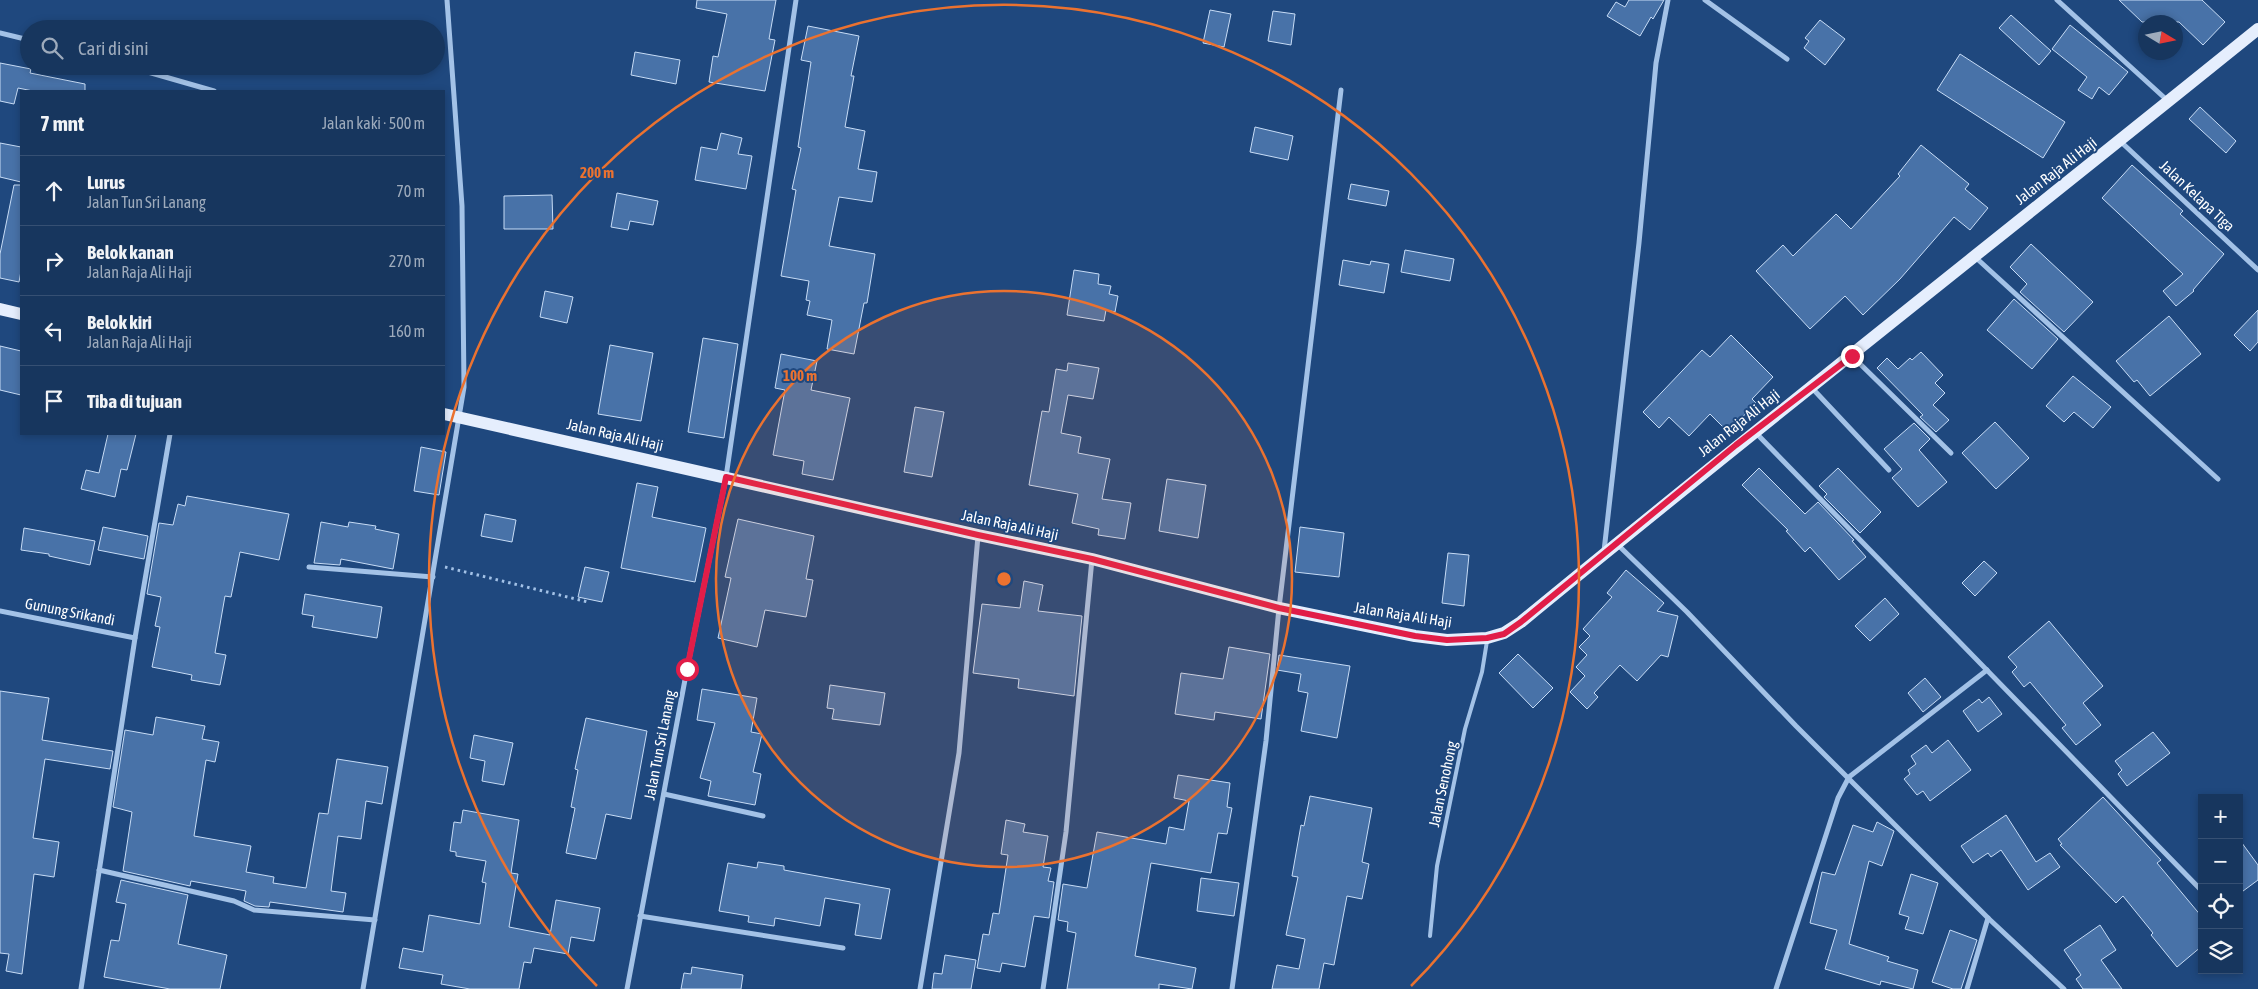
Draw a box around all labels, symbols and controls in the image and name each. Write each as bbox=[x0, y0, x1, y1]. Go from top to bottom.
north arrow bbox=[2138, 15, 2183, 60]
search box bbox=[20, 20, 445, 75]
icon: search bbox=[38, 34, 66, 62]
text: Cari di sini bbox=[78, 37, 149, 59]
text: 7 mnt bbox=[40, 111, 84, 135]
text: Jalan kaki · 500 m bbox=[322, 114, 425, 132]
street label: Jalan Raja Ali Haji bbox=[2012, 134, 2100, 208]
street label: Jalan Kelapa Tiga bbox=[2156, 157, 2238, 235]
text: 200 m bbox=[580, 164, 614, 181]
text: Lurus bbox=[87, 171, 125, 193]
icon: ahead bbox=[40, 177, 68, 205]
text: 70 m bbox=[396, 182, 425, 200]
text: Jalan Tun Sri Lanang bbox=[87, 193, 206, 211]
text: Belok kanan bbox=[87, 241, 174, 263]
icon: right bbox=[40, 247, 68, 275]
text: 270 m bbox=[389, 252, 425, 270]
text: Jalan Raja Ali Haji bbox=[87, 263, 192, 281]
text: Belok kiri bbox=[87, 311, 152, 333]
icon: left bbox=[40, 317, 68, 345]
text: 160 m bbox=[389, 322, 425, 340]
text: Jalan Raja Ali Haji bbox=[87, 333, 192, 351]
route end bbox=[1841, 345, 1864, 368]
text: 100 m bbox=[783, 367, 817, 384]
street label: Jalan Raja Ali Haji bbox=[1695, 386, 1783, 460]
icon: arrive bbox=[40, 387, 68, 415]
text: Tiba di tujuan bbox=[87, 390, 182, 412]
street label: Jalan Raja Ali Haji bbox=[565, 415, 665, 454]
street label: Jalan Raja Ali Haji bbox=[960, 506, 1060, 543]
centre of rings bbox=[995, 570, 1013, 588]
street label: Gunung Srikandi bbox=[24, 594, 116, 629]
street label: Jalan Raja Ali Haji bbox=[1353, 598, 1453, 631]
route start bbox=[676, 658, 699, 681]
street label: Jalan Tun Sri Lanang bbox=[641, 688, 679, 801]
street label: Jalan Senohong bbox=[1425, 739, 1460, 828]
map controls bbox=[2198, 794, 2243, 974]
button: + bbox=[2198, 794, 2243, 839]
button: − bbox=[2198, 839, 2243, 884]
button: locate bbox=[2198, 884, 2243, 929]
button: layers bbox=[2198, 929, 2243, 974]

